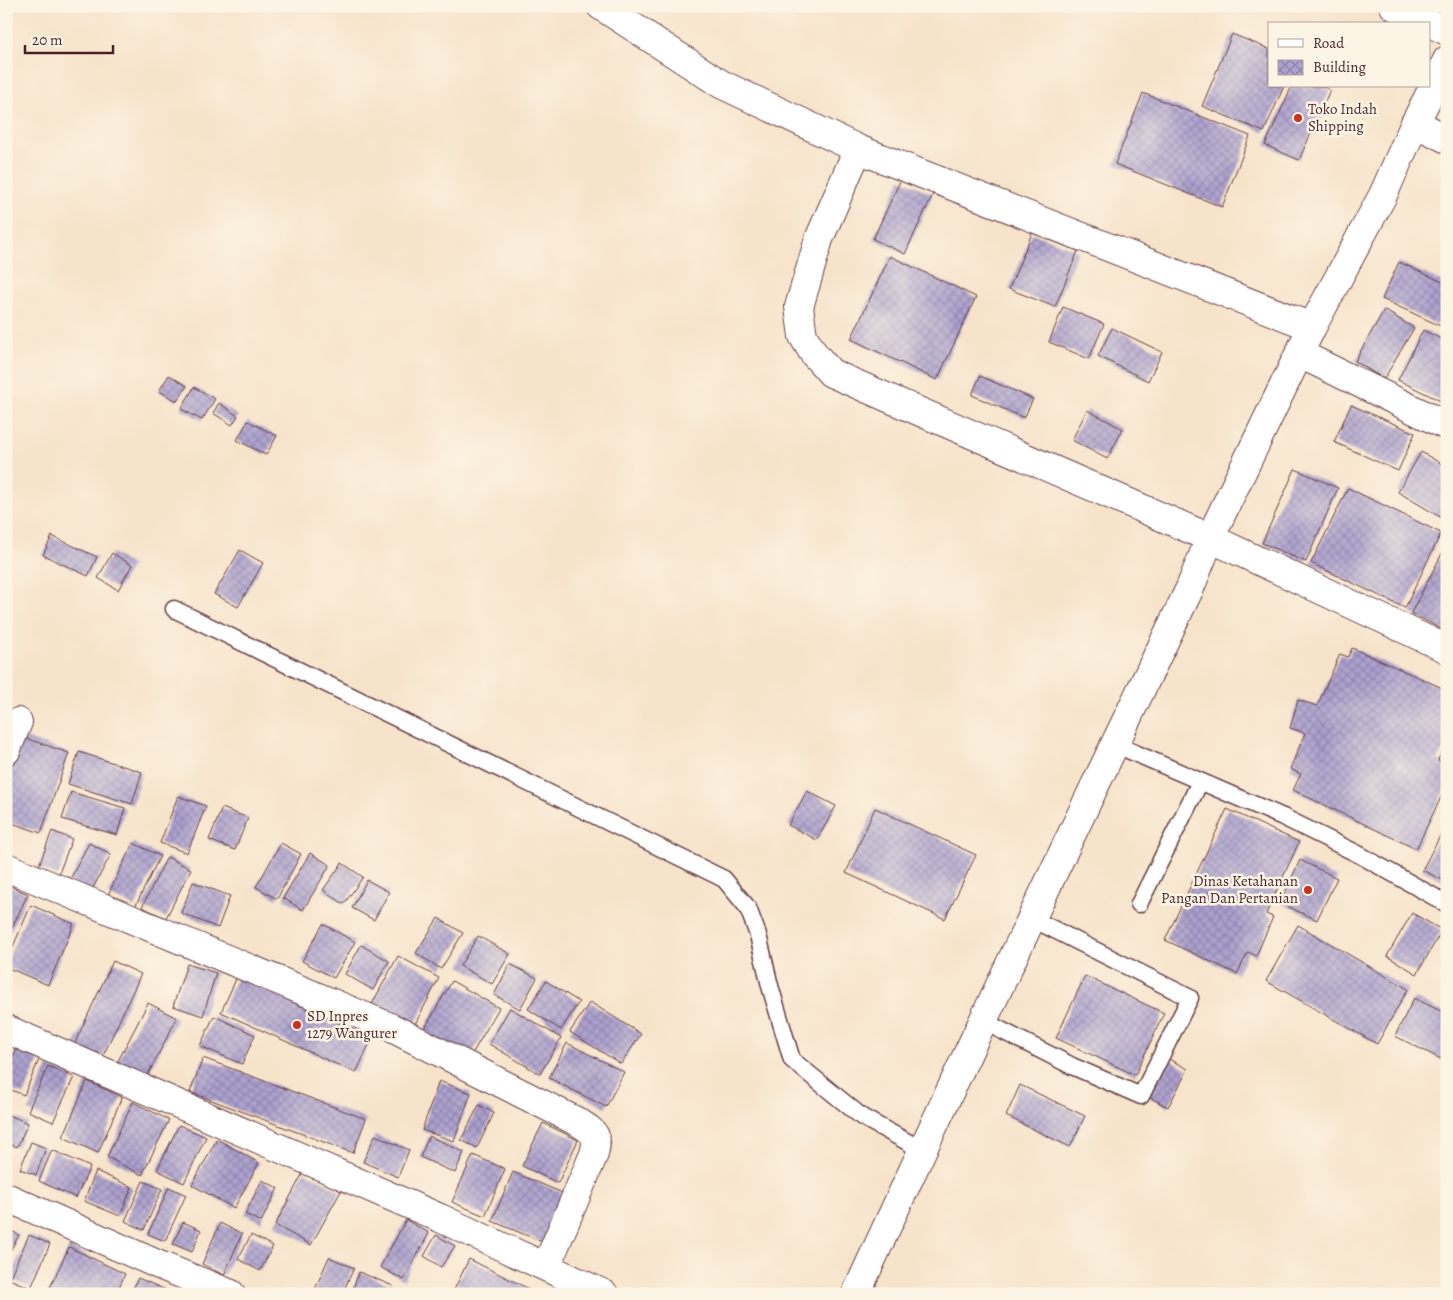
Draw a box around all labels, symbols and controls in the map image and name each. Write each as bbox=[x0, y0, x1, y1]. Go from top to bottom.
scale bar bbox=[25, 22, 112, 54]
legend bbox=[1268, 22, 1430, 88]
text: 20 m bbox=[32, 30, 63, 50]
text: Road bbox=[1313, 33, 1345, 53]
text: Building bbox=[1313, 57, 1366, 77]
place label: Toko Indah Shipping bbox=[1308, 99, 1377, 136]
marker: Toko Indah Shipping bbox=[1292, 112, 1304, 124]
place label: Dinas Ketahanan Pangan Dan Pertanian bbox=[1161, 871, 1298, 908]
marker: Dinas Ketahanan Pangan Dan Pertanian bbox=[1302, 884, 1314, 896]
place label: SD Inpres 1279 Wangurer bbox=[307, 1006, 397, 1043]
marker: SD Inpres 1279 Wangurer bbox=[291, 1019, 303, 1031]

